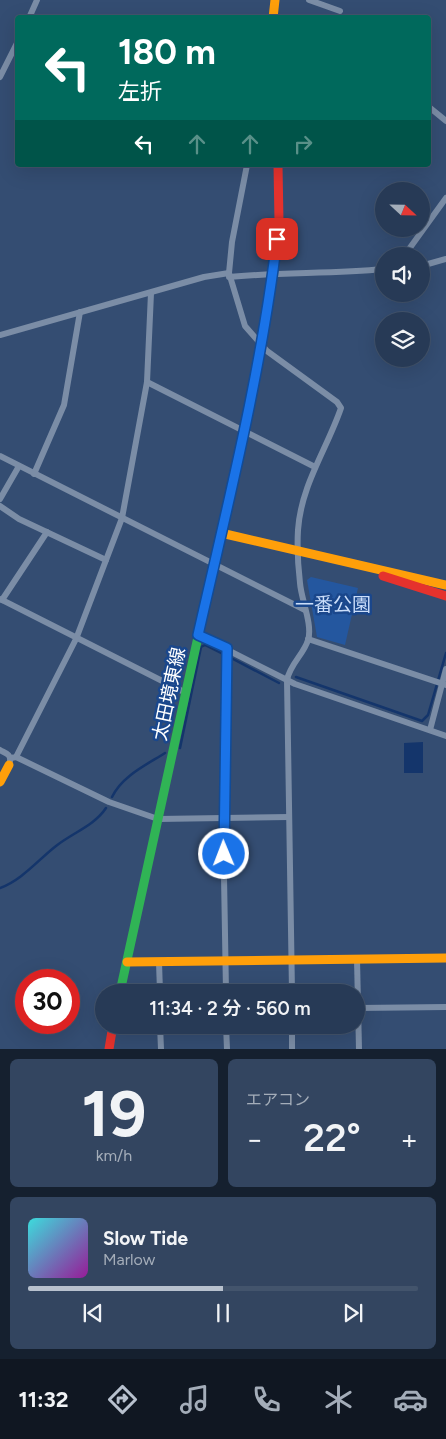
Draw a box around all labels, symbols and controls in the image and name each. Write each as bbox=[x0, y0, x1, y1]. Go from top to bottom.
text: 180 m bbox=[118, 31, 216, 73]
icon: left bbox=[35, 35, 100, 100]
text: 左折 bbox=[118, 78, 162, 105]
icon: left bbox=[130, 130, 158, 158]
icon: ahead bbox=[183, 130, 211, 158]
icon: ahead bbox=[236, 130, 264, 158]
icon: right bbox=[289, 130, 317, 158]
north arrow bbox=[375, 182, 430, 238]
map controls bbox=[375, 182, 430, 367]
pin bbox=[256, 218, 298, 260]
icon: arrive bbox=[263, 225, 291, 253]
button: sound bbox=[375, 247, 430, 302]
button: layers bbox=[375, 312, 430, 367]
park label: 一番公園 bbox=[295, 593, 371, 616]
street label: 太田境東線 bbox=[148, 645, 190, 743]
position arrow bbox=[197, 827, 249, 879]
speed limit sign: 30 bbox=[15, 969, 80, 1034]
text: 11:34 · 2 分 · 560 m bbox=[149, 997, 311, 1020]
text: 19 bbox=[81, 1074, 147, 1152]
text: エアコン bbox=[246, 1090, 310, 1109]
text: 22° bbox=[303, 1115, 361, 1161]
text: − bbox=[246, 1122, 263, 1156]
text: + bbox=[401, 1122, 418, 1156]
text: km/h bbox=[96, 1146, 132, 1165]
text: Slow Tide bbox=[103, 1227, 188, 1250]
text: Marlow bbox=[103, 1250, 155, 1269]
icon: previous bbox=[79, 1299, 107, 1327]
icon: pause bbox=[209, 1299, 237, 1327]
icon: next bbox=[339, 1299, 367, 1327]
icon: directions bbox=[105, 1382, 140, 1417]
icon: music bbox=[177, 1382, 212, 1417]
icon: phone bbox=[249, 1382, 284, 1417]
icon: climate bbox=[321, 1382, 356, 1417]
icon: car bbox=[393, 1382, 428, 1417]
text: 11:32 bbox=[18, 1386, 69, 1413]

